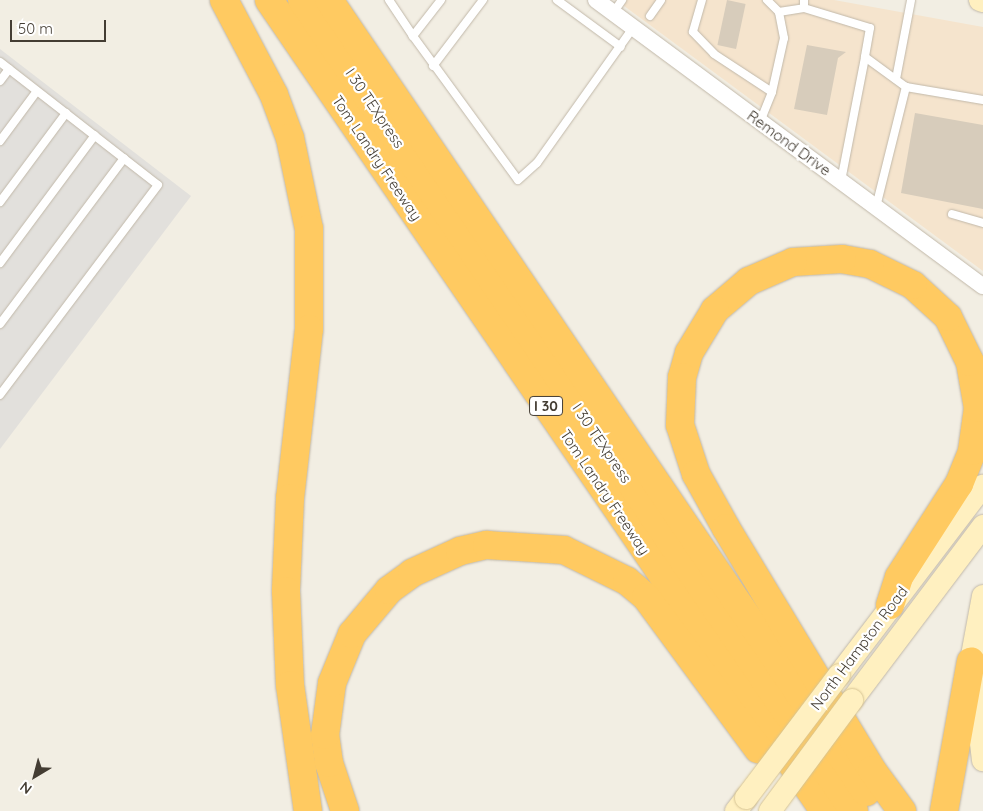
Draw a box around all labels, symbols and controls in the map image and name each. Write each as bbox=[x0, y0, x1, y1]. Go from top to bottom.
scale bar bbox=[12, 10, 109, 42]
text: 50 m bbox=[18, 19, 53, 38]
street label: I 30 TEXpress bbox=[342, 65, 408, 151]
street label: Tom Landry Freeway bbox=[328, 92, 426, 224]
street label: Remond Drive bbox=[744, 107, 834, 179]
road number: I 30 bbox=[528, 394, 564, 418]
street label: I 30 TEXpress bbox=[569, 400, 635, 486]
street label: Tom Landry Freeway bbox=[556, 426, 654, 558]
street label: North Hampton Road bbox=[807, 583, 911, 713]
north arrow bbox=[10, 751, 60, 801]
text: N bbox=[16, 778, 36, 798]

